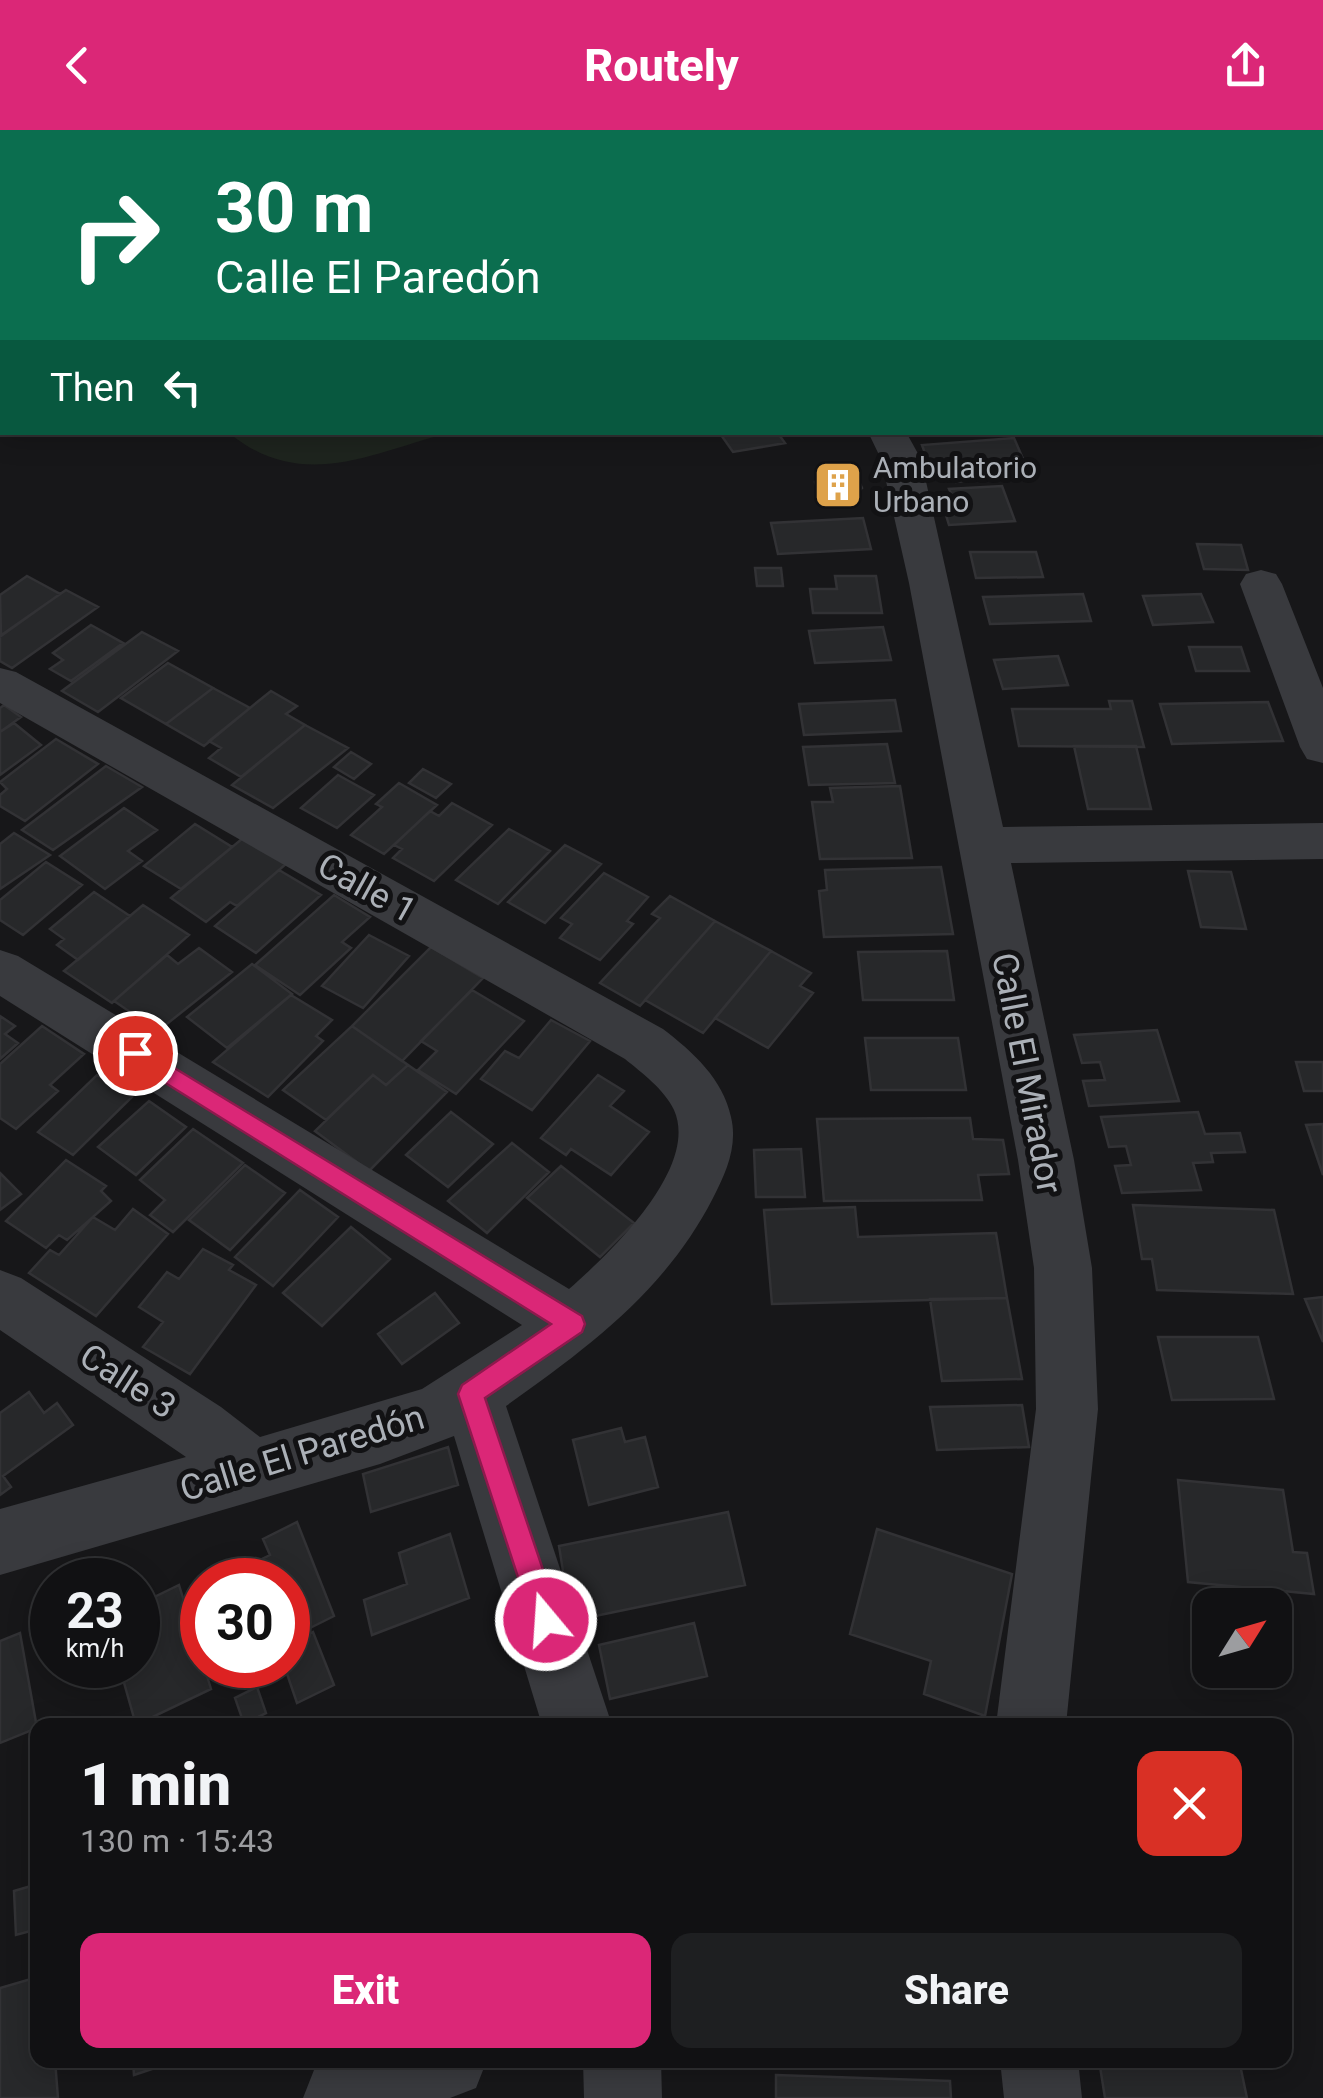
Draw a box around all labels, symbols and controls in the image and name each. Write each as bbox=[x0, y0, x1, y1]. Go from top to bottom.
icon: back bbox=[50, 38, 105, 93]
icon: share bbox=[1218, 38, 1273, 93]
text: Routely bbox=[584, 39, 739, 92]
text: 30 m bbox=[215, 167, 373, 249]
icon: right bbox=[50, 170, 180, 300]
text: Calle El Paredón bbox=[215, 251, 541, 304]
icon: left bbox=[155, 360, 210, 415]
text: Then bbox=[50, 366, 135, 410]
place label: Ambulatorio Urbano bbox=[873, 450, 1037, 519]
building icon: Ambulatorio Urbano bbox=[812, 459, 864, 511]
street label: Calle 1 bbox=[311, 845, 423, 932]
street label: Calle El Mirador bbox=[983, 949, 1070, 1197]
pin bbox=[93, 1011, 178, 1096]
icon: arrive bbox=[108, 1026, 163, 1081]
street label: Calle 3 bbox=[72, 1335, 183, 1427]
street label: Calle El Paredón bbox=[175, 1397, 429, 1510]
speed limit sign: 30 bbox=[180, 1558, 310, 1688]
position arrow bbox=[494, 1568, 598, 1672]
text: 23 bbox=[66, 1582, 124, 1640]
north arrow bbox=[1192, 1588, 1292, 1688]
map controls bbox=[1192, 1588, 1292, 1688]
text: km/h bbox=[66, 1634, 124, 1663]
text: 1 min bbox=[80, 1749, 231, 1820]
button: close bbox=[1137, 1751, 1242, 1856]
text: 130 m · 15:43 bbox=[80, 1822, 274, 1860]
button: Exit bbox=[80, 1933, 651, 2048]
button: Share bbox=[671, 1933, 1242, 2048]

